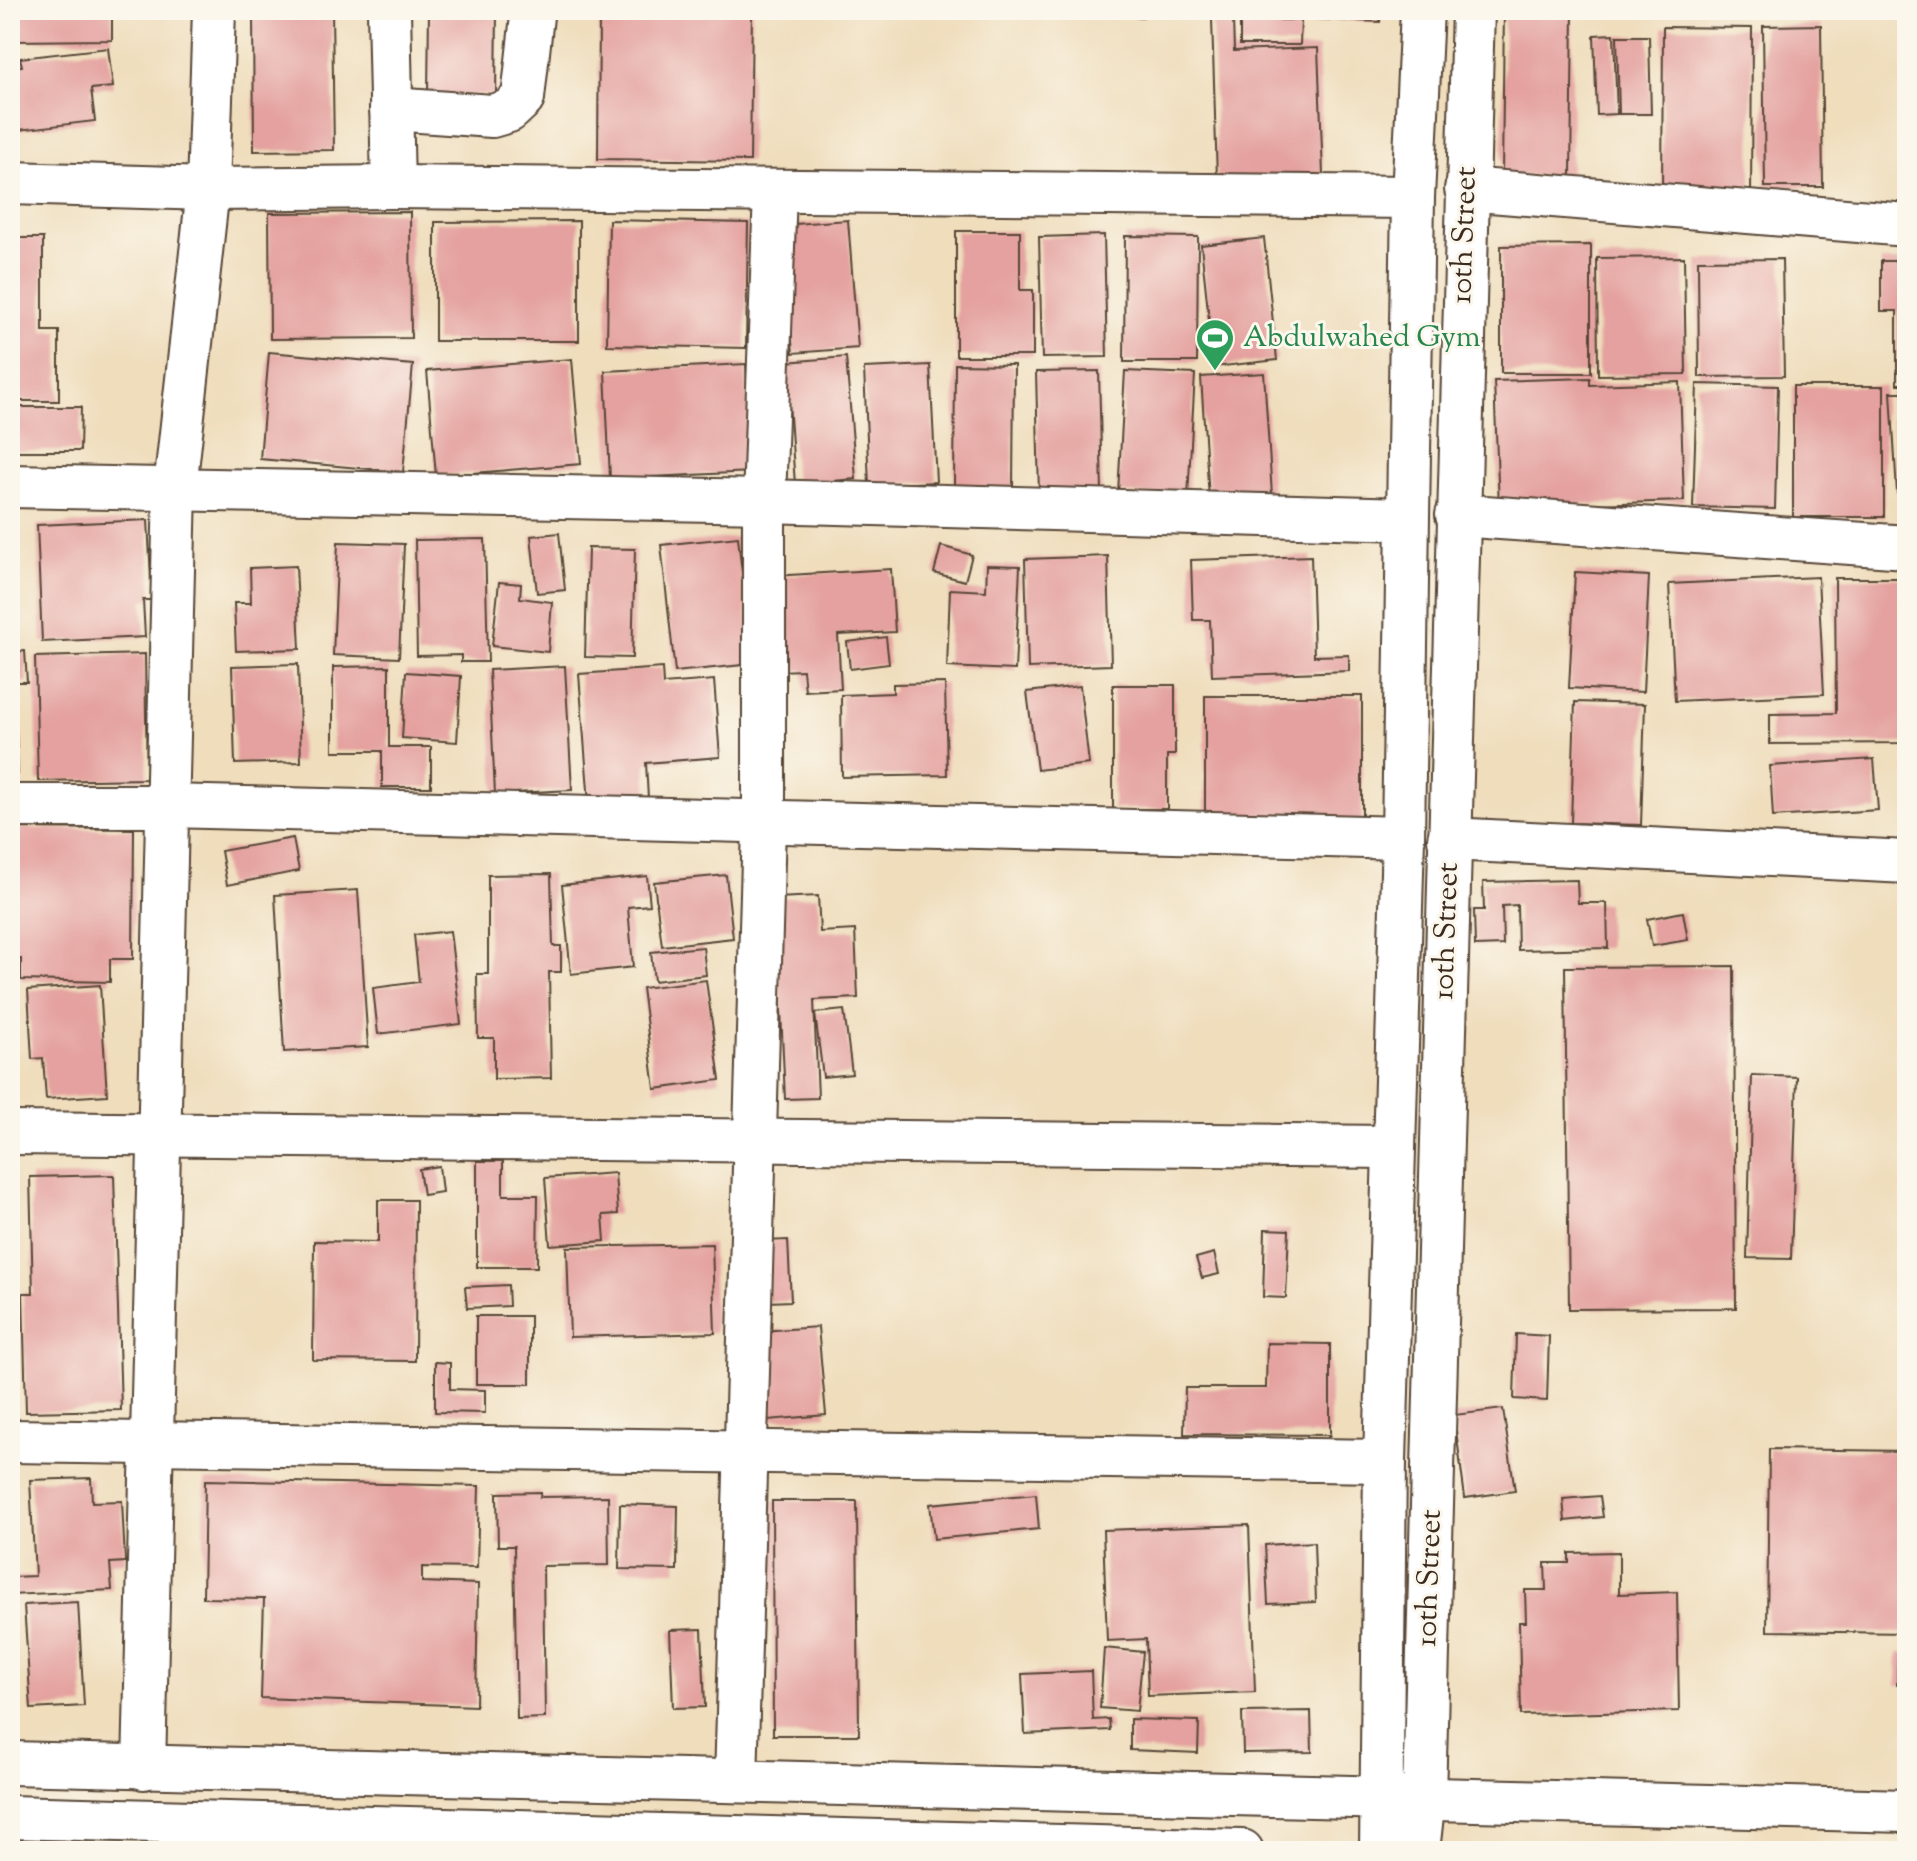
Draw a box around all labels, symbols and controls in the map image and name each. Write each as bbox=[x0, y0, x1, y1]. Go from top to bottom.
street label: 10th Street bbox=[1441, 166, 1489, 304]
sports icon: Abdulwahed Gym bbox=[1194, 317, 1236, 372]
place label: Abdulwahed Gym bbox=[1243, 317, 1481, 360]
street label: 10th Street bbox=[1423, 862, 1471, 1000]
street label: 10th Street bbox=[1406, 1509, 1454, 1647]

